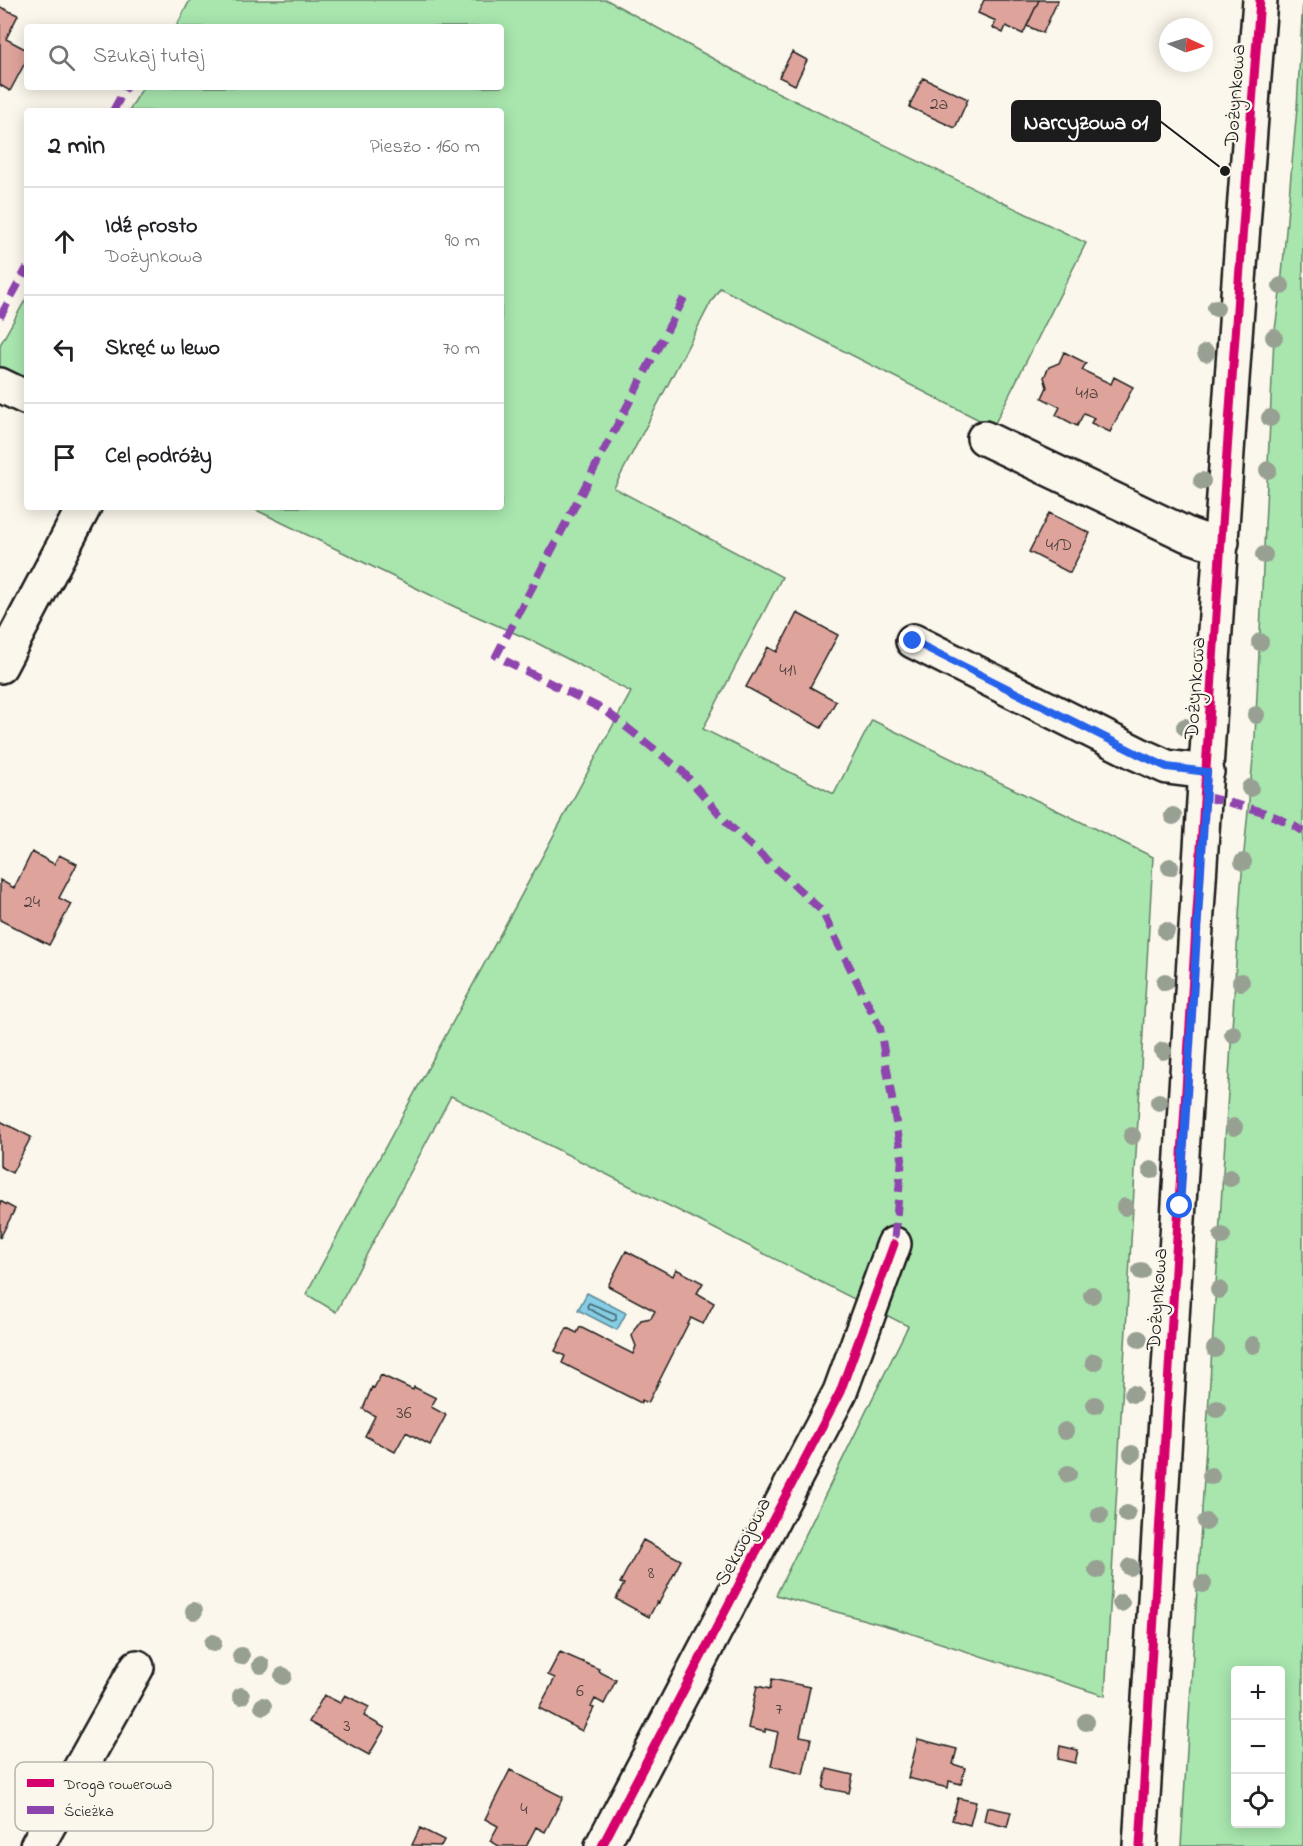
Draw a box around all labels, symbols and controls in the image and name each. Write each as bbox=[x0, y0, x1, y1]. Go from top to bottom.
north arrow bbox=[1159, 18, 1213, 72]
search box bbox=[24, 24, 504, 90]
icon: search bbox=[45, 41, 78, 74]
text: Szukaj tutaj bbox=[93, 41, 204, 73]
street label: Dożynkowa bbox=[1217, 43, 1257, 148]
house number: 2a bbox=[930, 92, 948, 118]
callout: Narcyzowa 01 bbox=[1012, 101, 1160, 141]
text: Narcyzowa 01 bbox=[1024, 108, 1148, 141]
text: 2 min bbox=[48, 128, 105, 166]
text: Pieszo · 160 m bbox=[370, 133, 480, 162]
text: Idź prosto bbox=[105, 211, 198, 243]
icon: ahead bbox=[48, 225, 81, 258]
text: 90 m bbox=[445, 227, 480, 256]
text: Dożynkowa bbox=[105, 243, 203, 272]
icon: left bbox=[48, 333, 81, 366]
text: Skręć w lewo bbox=[105, 333, 220, 365]
text: 70 m bbox=[443, 335, 480, 364]
house number: 41a bbox=[1076, 381, 1098, 407]
icon: arrive bbox=[48, 441, 81, 474]
text: Cel podróży bbox=[105, 441, 212, 473]
house number: 41D bbox=[1046, 533, 1072, 559]
route end bbox=[899, 627, 925, 653]
street label: Dożynkowa bbox=[1177, 636, 1217, 741]
house number: 41I bbox=[779, 658, 797, 684]
house number: 24 bbox=[24, 890, 41, 916]
route start bbox=[1166, 1192, 1192, 1218]
street label: Dożynkowa bbox=[1139, 1247, 1179, 1352]
house number: 36 bbox=[396, 1401, 412, 1427]
street label: Sekwojowa bbox=[708, 1492, 780, 1592]
house number: 8 bbox=[648, 1561, 655, 1587]
map controls bbox=[1231, 1666, 1285, 1828]
button: + bbox=[1231, 1666, 1285, 1720]
house number: 6 bbox=[576, 1679, 584, 1705]
house number: 7 bbox=[775, 1697, 783, 1723]
house number: 3 bbox=[343, 1714, 351, 1740]
button: − bbox=[1231, 1720, 1285, 1774]
legend bbox=[15, 1762, 213, 1831]
text: Droga rowerowa bbox=[63, 1773, 172, 1797]
button: locate bbox=[1231, 1774, 1285, 1828]
house number: 4 bbox=[520, 1797, 528, 1823]
text: Ścieżka bbox=[64, 1800, 114, 1824]

